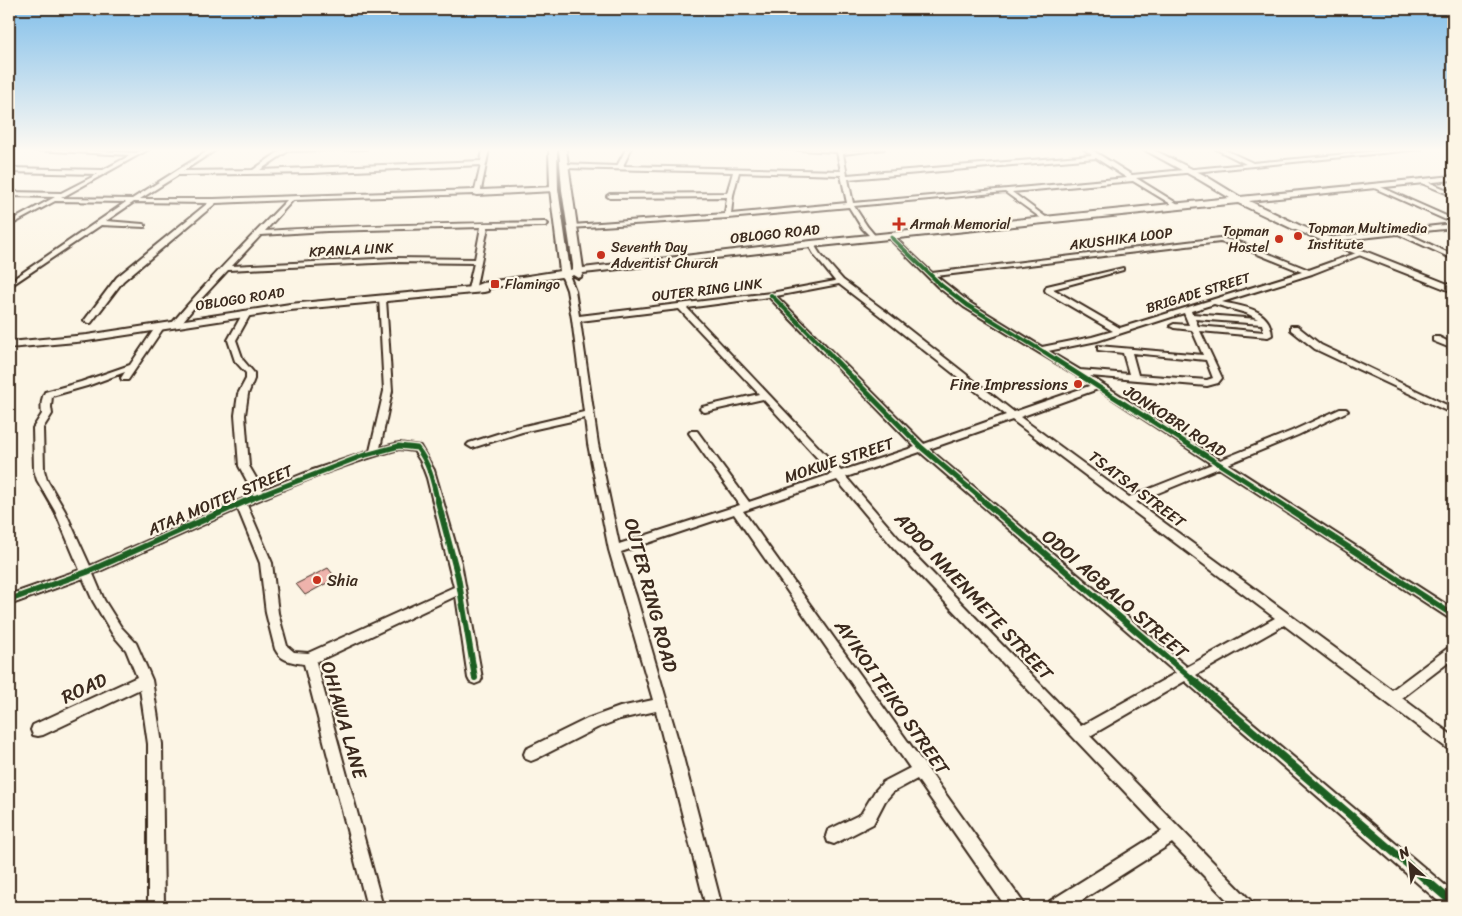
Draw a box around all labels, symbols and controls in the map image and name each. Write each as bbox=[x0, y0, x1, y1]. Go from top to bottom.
place label: Armah Memorial bbox=[909, 212, 1012, 237]
place label: Topman Multimedia Institute bbox=[1307, 216, 1427, 257]
street label: OBLOGO ROAD bbox=[729, 217, 822, 251]
marker: Armah Memorial bbox=[892, 217, 906, 231]
place label: Topman Hostel bbox=[1223, 219, 1270, 260]
street label: AKUSHIKA LOOP bbox=[1067, 220, 1174, 258]
marker: Topman Multimedia Institute bbox=[1292, 230, 1304, 242]
marker: Topman Hostel bbox=[1273, 233, 1285, 245]
street label: KPANLA LINK bbox=[308, 235, 395, 265]
place label: Seventh Day Adventist Church bbox=[610, 235, 718, 276]
marker: Seventh Day Adventist Church bbox=[595, 249, 607, 261]
street label: BRIGADE STREET bbox=[1143, 265, 1255, 321]
street label: OUTER RING LINK bbox=[650, 271, 764, 309]
place label: Flamingo bbox=[505, 272, 560, 297]
marker: Flamingo bbox=[489, 278, 501, 290]
street label: OBLOGO ROAD bbox=[194, 280, 287, 318]
place label: Fine Impressions bbox=[950, 370, 1069, 399]
street label: JONKOBRI ROAD bbox=[1117, 376, 1233, 465]
marker: Fine Impressions bbox=[1072, 378, 1084, 390]
street label: MOKWE STREET bbox=[780, 428, 899, 491]
street label: TSATSA STREET bbox=[1082, 443, 1193, 536]
street label: ATAA MOITEY STREET bbox=[142, 456, 298, 544]
street label: ADDO NMENMETE STREET bbox=[886, 503, 1062, 689]
street label: OUTER RING ROAD bbox=[615, 514, 688, 676]
street label: ODOI AGBALO STREET bbox=[1034, 521, 1197, 668]
place label: Shia bbox=[327, 566, 359, 595]
marker: Shia bbox=[311, 574, 323, 586]
street label: AYIKOI TEIKO STREET bbox=[825, 611, 959, 783]
street label: OHIAWA LANE bbox=[311, 657, 377, 784]
street label: ROAD bbox=[55, 663, 113, 713]
north arrow bbox=[1384, 838, 1434, 888]
text: N bbox=[1393, 839, 1415, 867]

